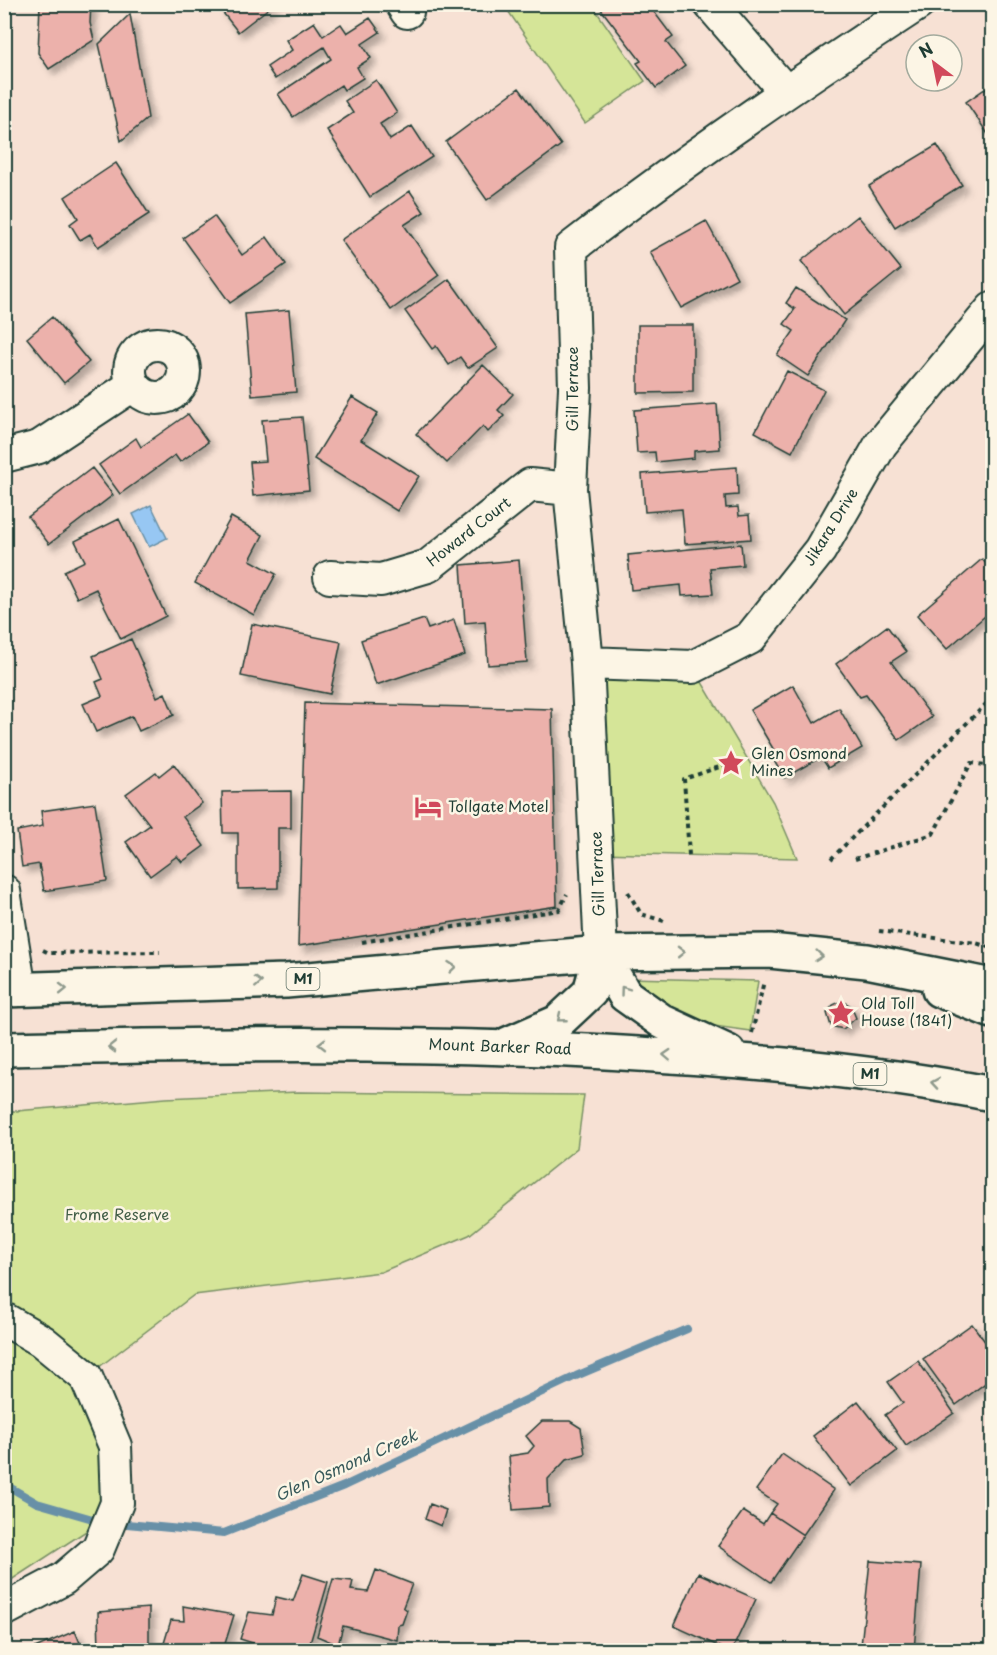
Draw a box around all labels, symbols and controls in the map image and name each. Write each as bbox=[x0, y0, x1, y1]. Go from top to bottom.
north arrow bbox=[904, 33, 964, 93]
text: N bbox=[914, 36, 937, 63]
street label: Gill Terrace bbox=[560, 346, 583, 432]
street label: Jikara Drive bbox=[797, 483, 863, 570]
street label: Howard Court bbox=[421, 490, 515, 571]
place label: Glen Osmond Mines bbox=[751, 741, 847, 781]
place icon: Glen Osmond Mines bbox=[716, 748, 746, 778]
hotel icon: Tollgate Motel bbox=[413, 792, 443, 822]
place label: Tollgate Motel bbox=[448, 794, 549, 817]
street label: Gill Terrace bbox=[584, 831, 609, 917]
one-way arrow bbox=[676, 946, 685, 958]
one-way arrow bbox=[814, 949, 823, 962]
one-way arrow bbox=[448, 961, 457, 974]
road number: M1 bbox=[286, 968, 320, 990]
one-way arrow bbox=[253, 976, 262, 989]
one-way arrow bbox=[58, 983, 67, 995]
one-way arrow bbox=[620, 986, 631, 997]
place label: Old Toll House (1841) bbox=[861, 991, 952, 1031]
place icon: Old Toll House (1841) bbox=[826, 998, 856, 1028]
one-way arrow bbox=[557, 1010, 568, 1021]
street label: Mount Barker Road bbox=[428, 1032, 572, 1059]
one-way arrow bbox=[318, 1038, 327, 1050]
one-way arrow bbox=[107, 1040, 116, 1053]
one-way arrow bbox=[662, 1049, 671, 1062]
road number: M1 bbox=[854, 1063, 886, 1085]
one-way arrow bbox=[930, 1077, 940, 1090]
park label: Frome Reserve bbox=[65, 1202, 169, 1225]
water label: Glen Osmond Creek bbox=[270, 1421, 422, 1506]

